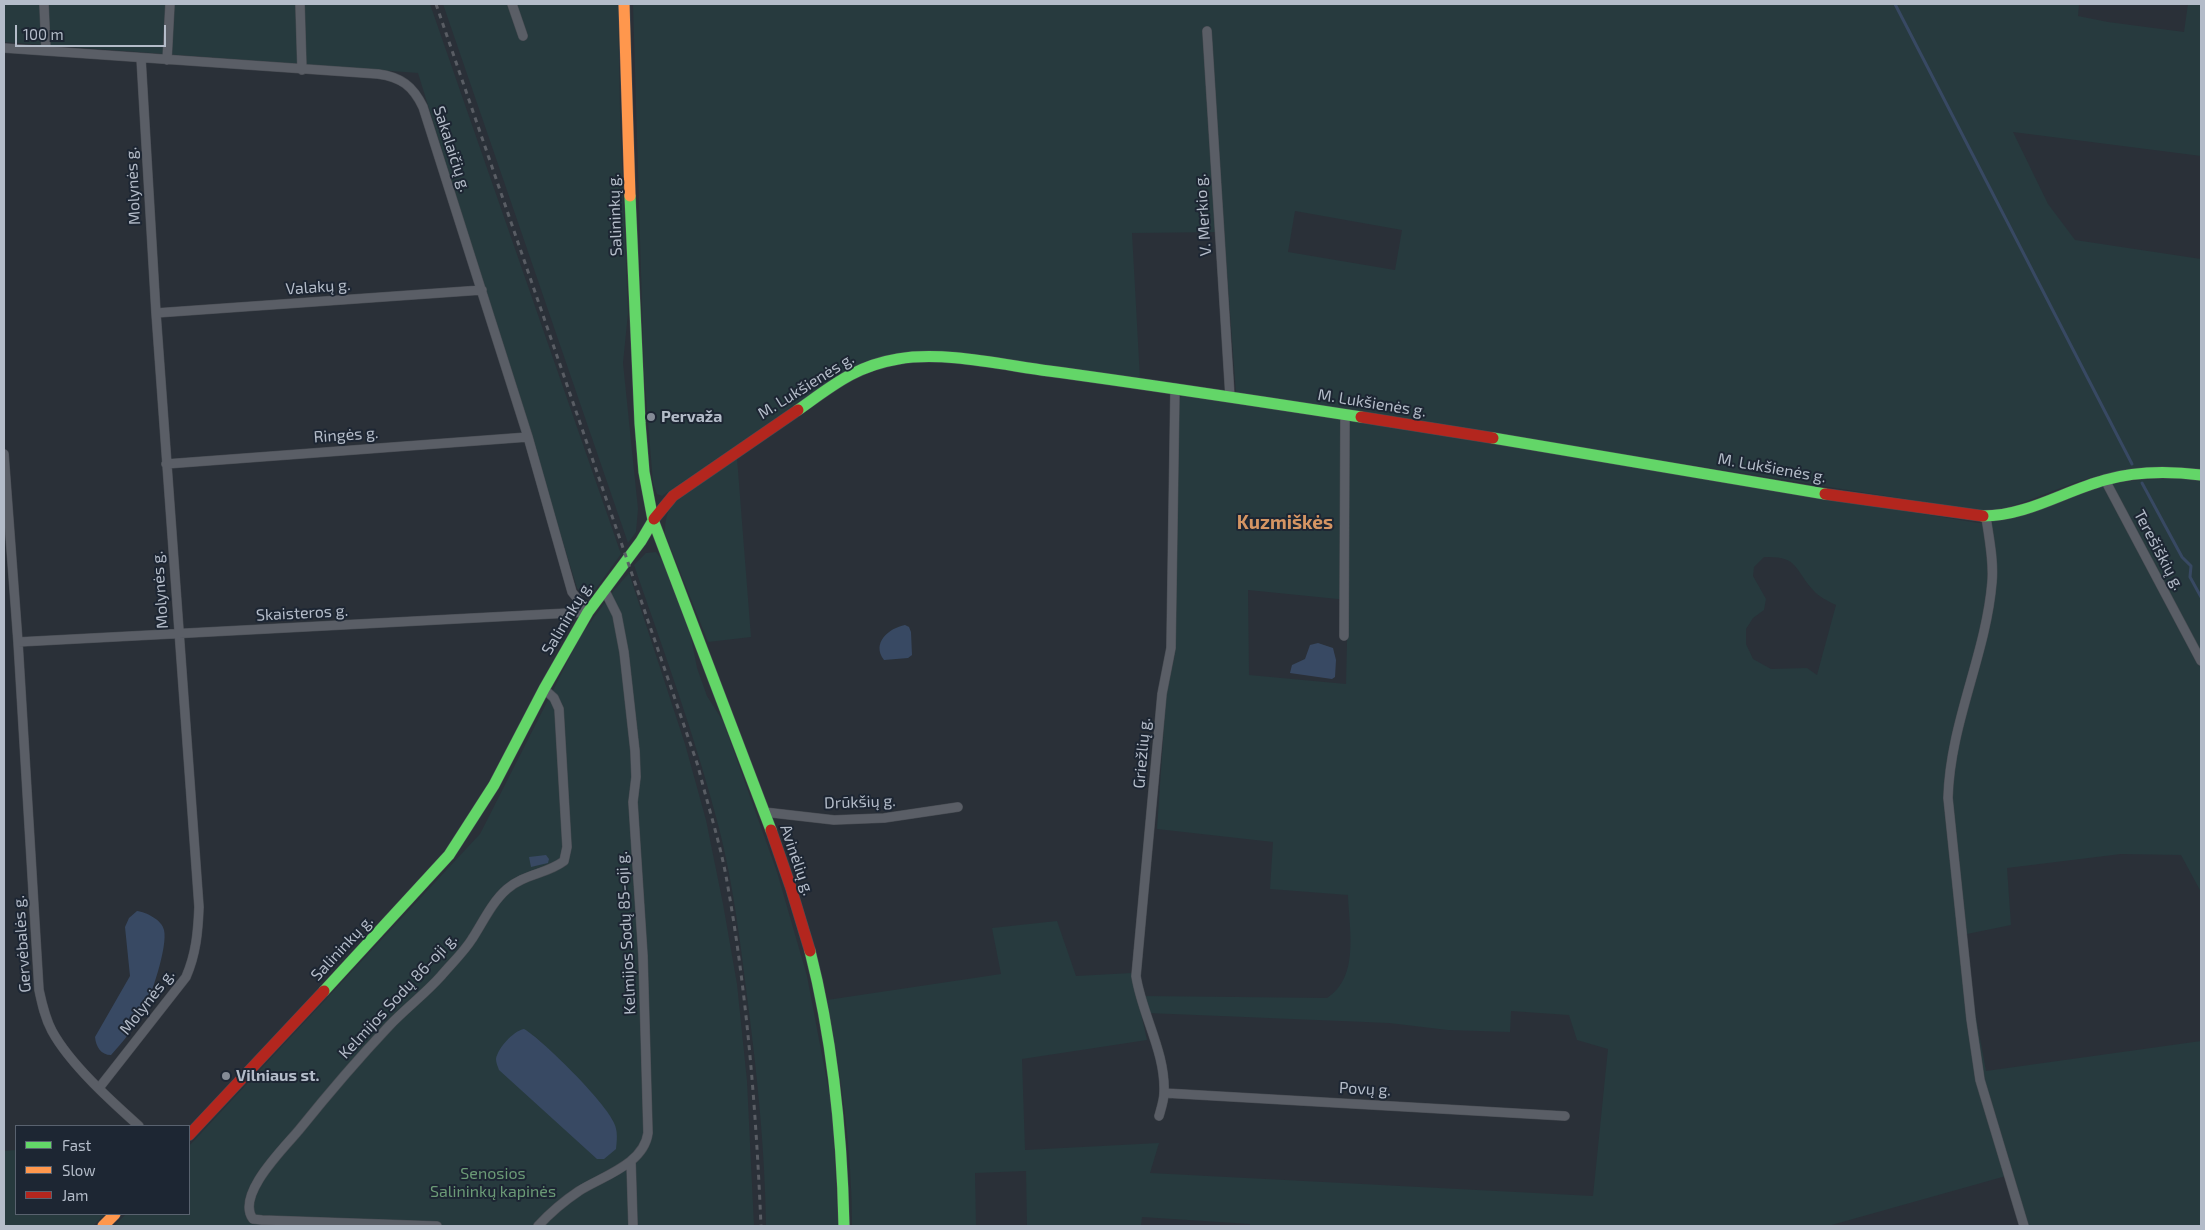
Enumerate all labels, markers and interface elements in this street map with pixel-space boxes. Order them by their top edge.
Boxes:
scale bar [18,15,169,47]
text: 100 m [23,25,64,43]
street label: Sakalaičių g. [429,104,475,194]
street label: Molynės g. [121,146,145,226]
street label: Salininkų g. [604,173,626,257]
street label: V. Merkio g. [1191,173,1215,257]
street label: Valakų g. [285,275,351,299]
street label: M. Lukšienės g. [754,349,858,423]
street label: M. Lukšienės g. [1316,385,1428,421]
place label: Pervaža [661,407,722,427]
marker: Pervaža [645,411,657,423]
street label: Ringės g. [313,423,379,447]
street label: M. Lukšienės g. [1716,449,1828,487]
street label: Terešiškių g. [2130,506,2188,594]
district label: Kuzmiškės [1237,512,1333,534]
street label: Molynės g. [148,550,172,630]
street label: Salininkų g. [538,578,596,658]
street label: Skaisteros g. [255,601,349,625]
street label: Griežlių g. [1129,717,1155,789]
street label: Drūkšių g. [824,791,896,813]
street label: Avinėlių g. [776,822,818,898]
street label: Kelmijos Sodų 85-oji g. [612,851,640,1015]
street label: Gervėbalės g. [9,895,35,993]
street label: Salininkų g. [307,911,377,985]
street label: Kelmijos Sodų 86-oji g. [335,929,461,1063]
street label: Molynės g. [115,965,179,1039]
place label: Vilniaus st. [236,1066,319,1086]
marker: Vilniaus st. [220,1070,232,1082]
street label: Povų g. [1338,1078,1392,1100]
legend [15,1125,190,1215]
text: Fast [62,1136,91,1154]
text: Slow [62,1161,96,1179]
park label: Senosios Salininkų kapinės [430,1164,556,1202]
text: Jam [62,1186,88,1204]

